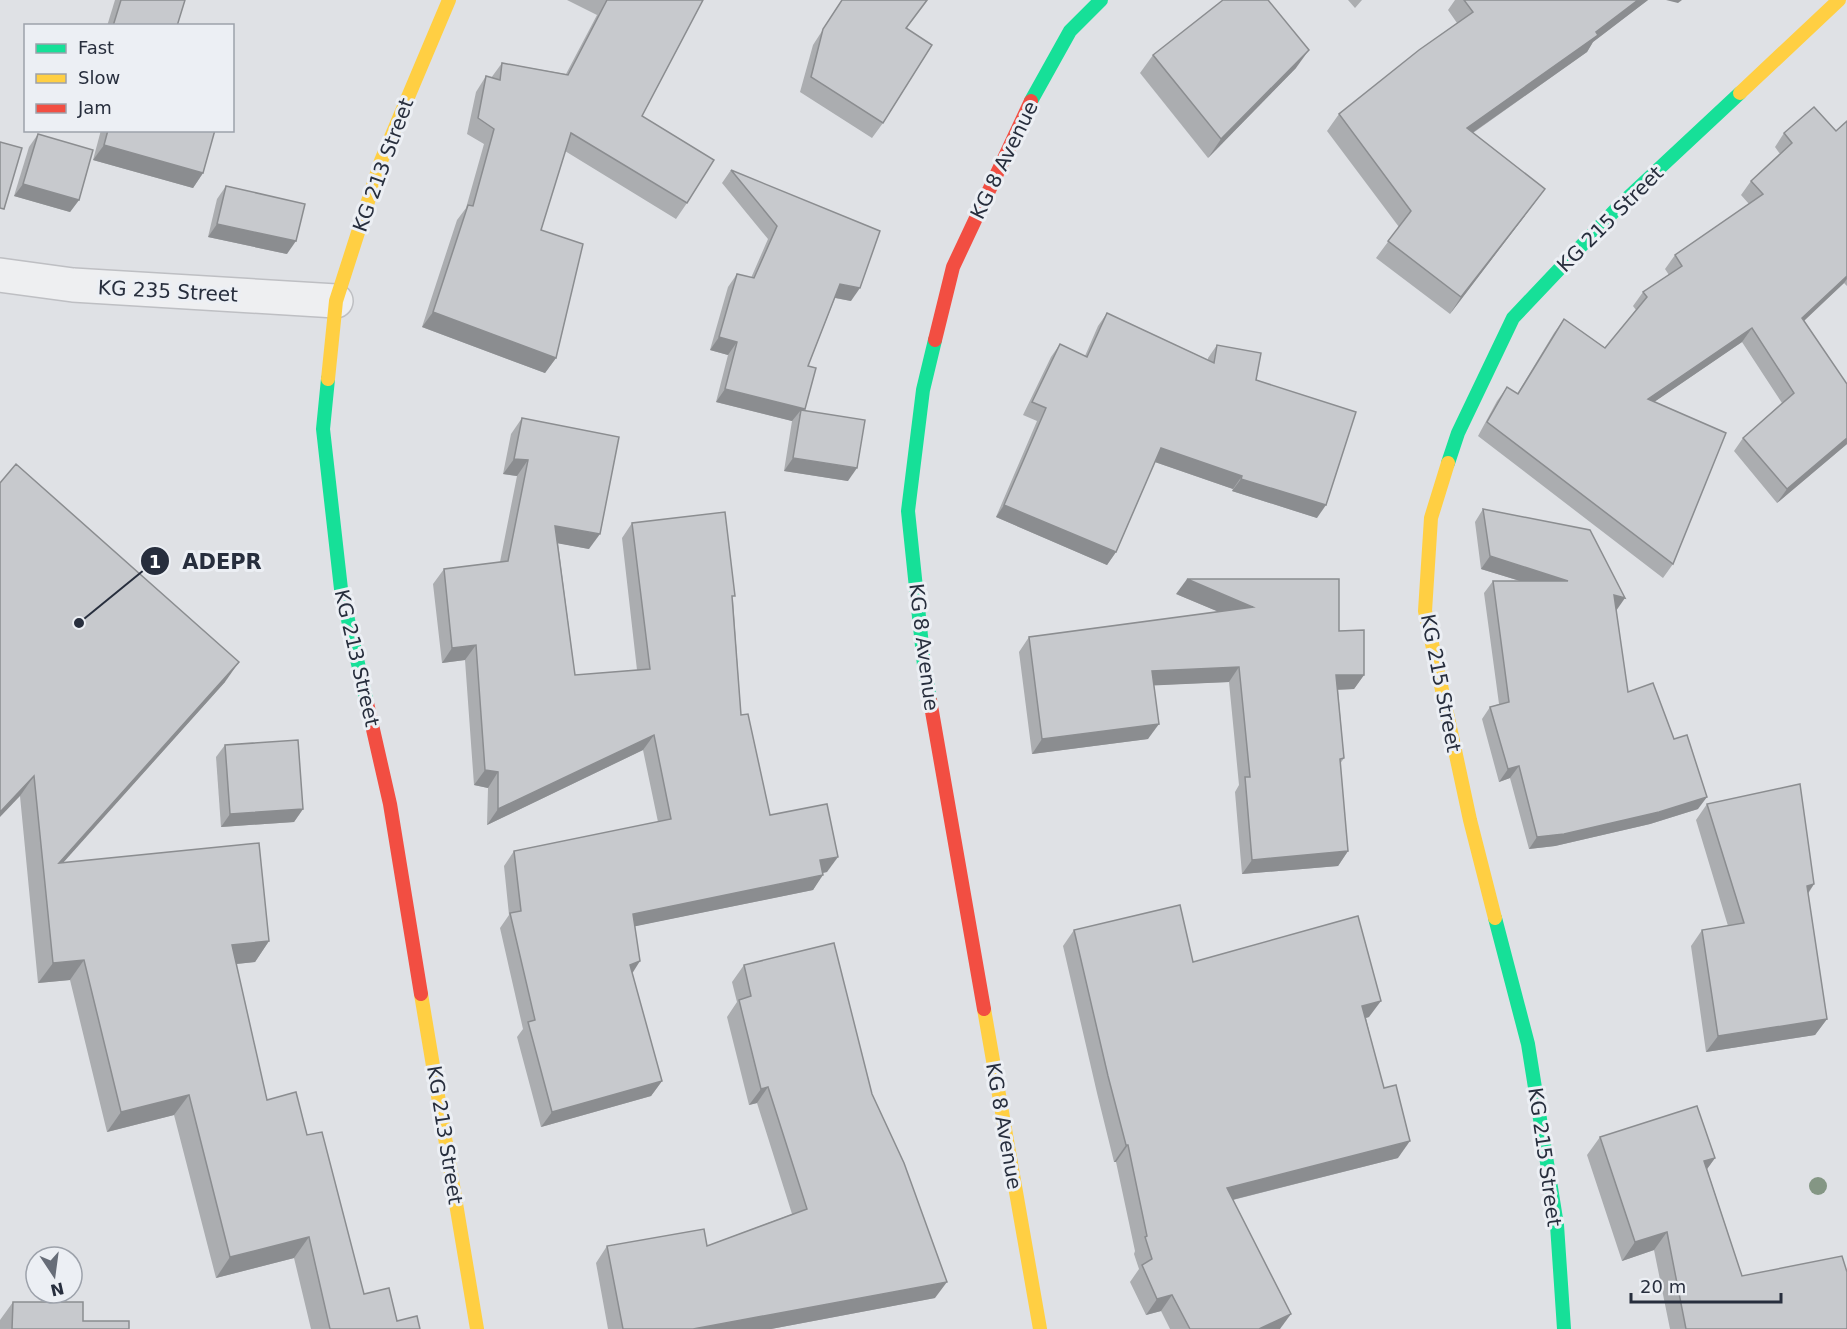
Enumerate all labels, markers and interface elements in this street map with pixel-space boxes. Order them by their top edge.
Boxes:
legend [24,24,234,132]
text: Fast [78,37,114,58]
text: Slow [78,67,120,88]
street label: KG 213 Street [348,95,418,235]
text: Jam [77,97,112,118]
street label: KG 8 Avenue [965,97,1043,223]
street label: KG 215 Street [1552,161,1668,277]
street label: KG 235 Street [97,275,239,307]
callout: ADEPR [140,542,274,581]
text: ADEPR [182,550,262,574]
text: 1 [149,551,161,572]
street label: KG 8 Avenue [904,582,944,712]
street label: KG 213 Street [330,587,385,729]
street label: KG 215 Street [1416,612,1466,754]
street label: KG 8 Avenue [981,1061,1027,1191]
street label: KG 213 Street [422,1064,468,1206]
street label: KG 215 Street [1523,1086,1567,1228]
north arrow [24,1245,84,1305]
scale bar [1631,1266,1781,1304]
text: 20 m [1640,1276,1686,1297]
text: N [49,1278,66,1300]

